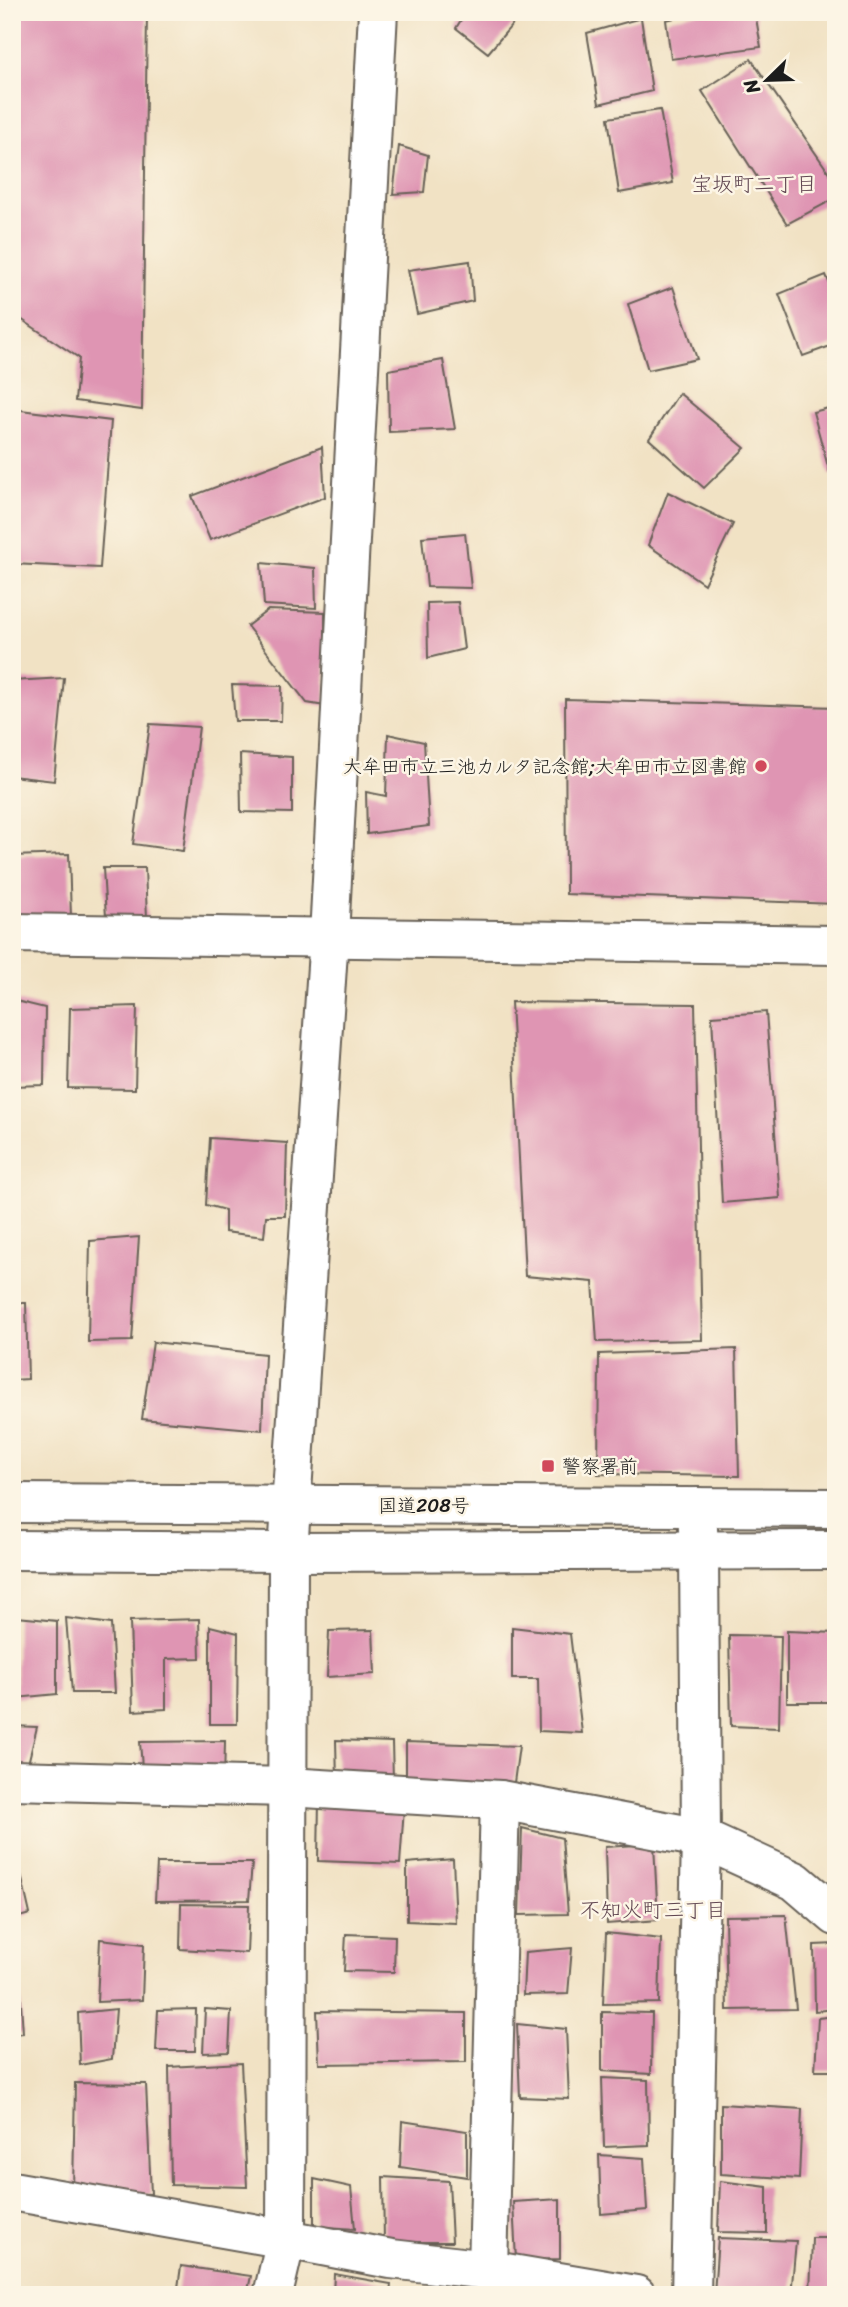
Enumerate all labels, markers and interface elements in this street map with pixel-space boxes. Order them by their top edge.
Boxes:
north arrow [732,46,802,116]
text: N [734,73,770,100]
district label: 宝坂町二丁目 [691,165,817,203]
place label: 大牟田市立三池カルタ記念館;大牟田市立図書館 [343,750,747,783]
marker: 大牟田市立三池カルタ記念館;大牟田市立図書館 [753,758,769,774]
place label: 警察署前 [562,1450,638,1483]
marker: 警察署前 [540,1458,556,1474]
street label: 国道208号 [378,1489,470,1522]
district label: 不知火町三丁目 [580,1891,727,1929]

